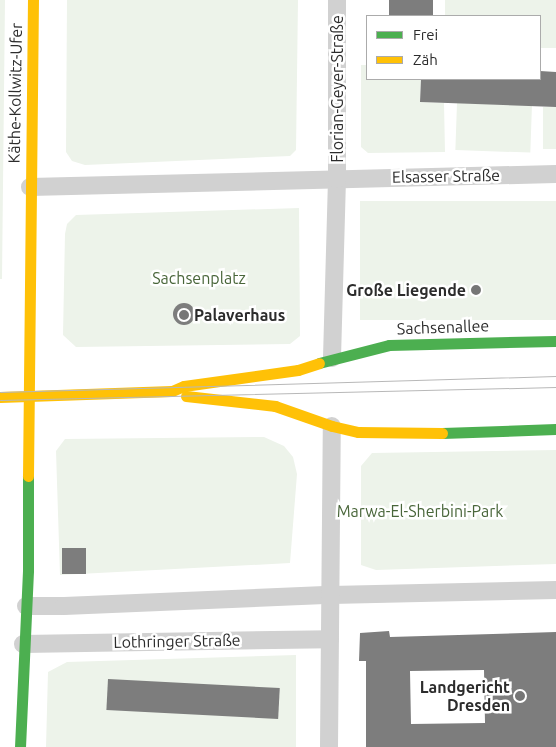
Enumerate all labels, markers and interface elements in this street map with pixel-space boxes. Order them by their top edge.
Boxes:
street label: Florian-Geyer-Straße [327,15,347,163]
legend [366,15,541,80]
street label: Käthe-Kollwitz-Ufer [4,23,26,163]
text: Frei [413,26,438,43]
text: Zäh [413,51,438,68]
street label: Elsasser Straße [392,165,500,187]
park label: Sachsenplatz [152,268,246,288]
place label: Große Liegende [346,280,466,300]
marker: Große Liegende [470,284,482,296]
place label: Palaverhaus [194,305,285,325]
marker: Palaverhaus [178,309,190,321]
street label: Sachsenallee [397,316,489,338]
park label: Marwa-El-Sherbini-Park [337,501,503,521]
street label: Lothringer Straße [113,630,241,652]
place label: Landgericht Dresden [420,677,510,715]
marker: Landgericht Dresden [514,690,526,702]

